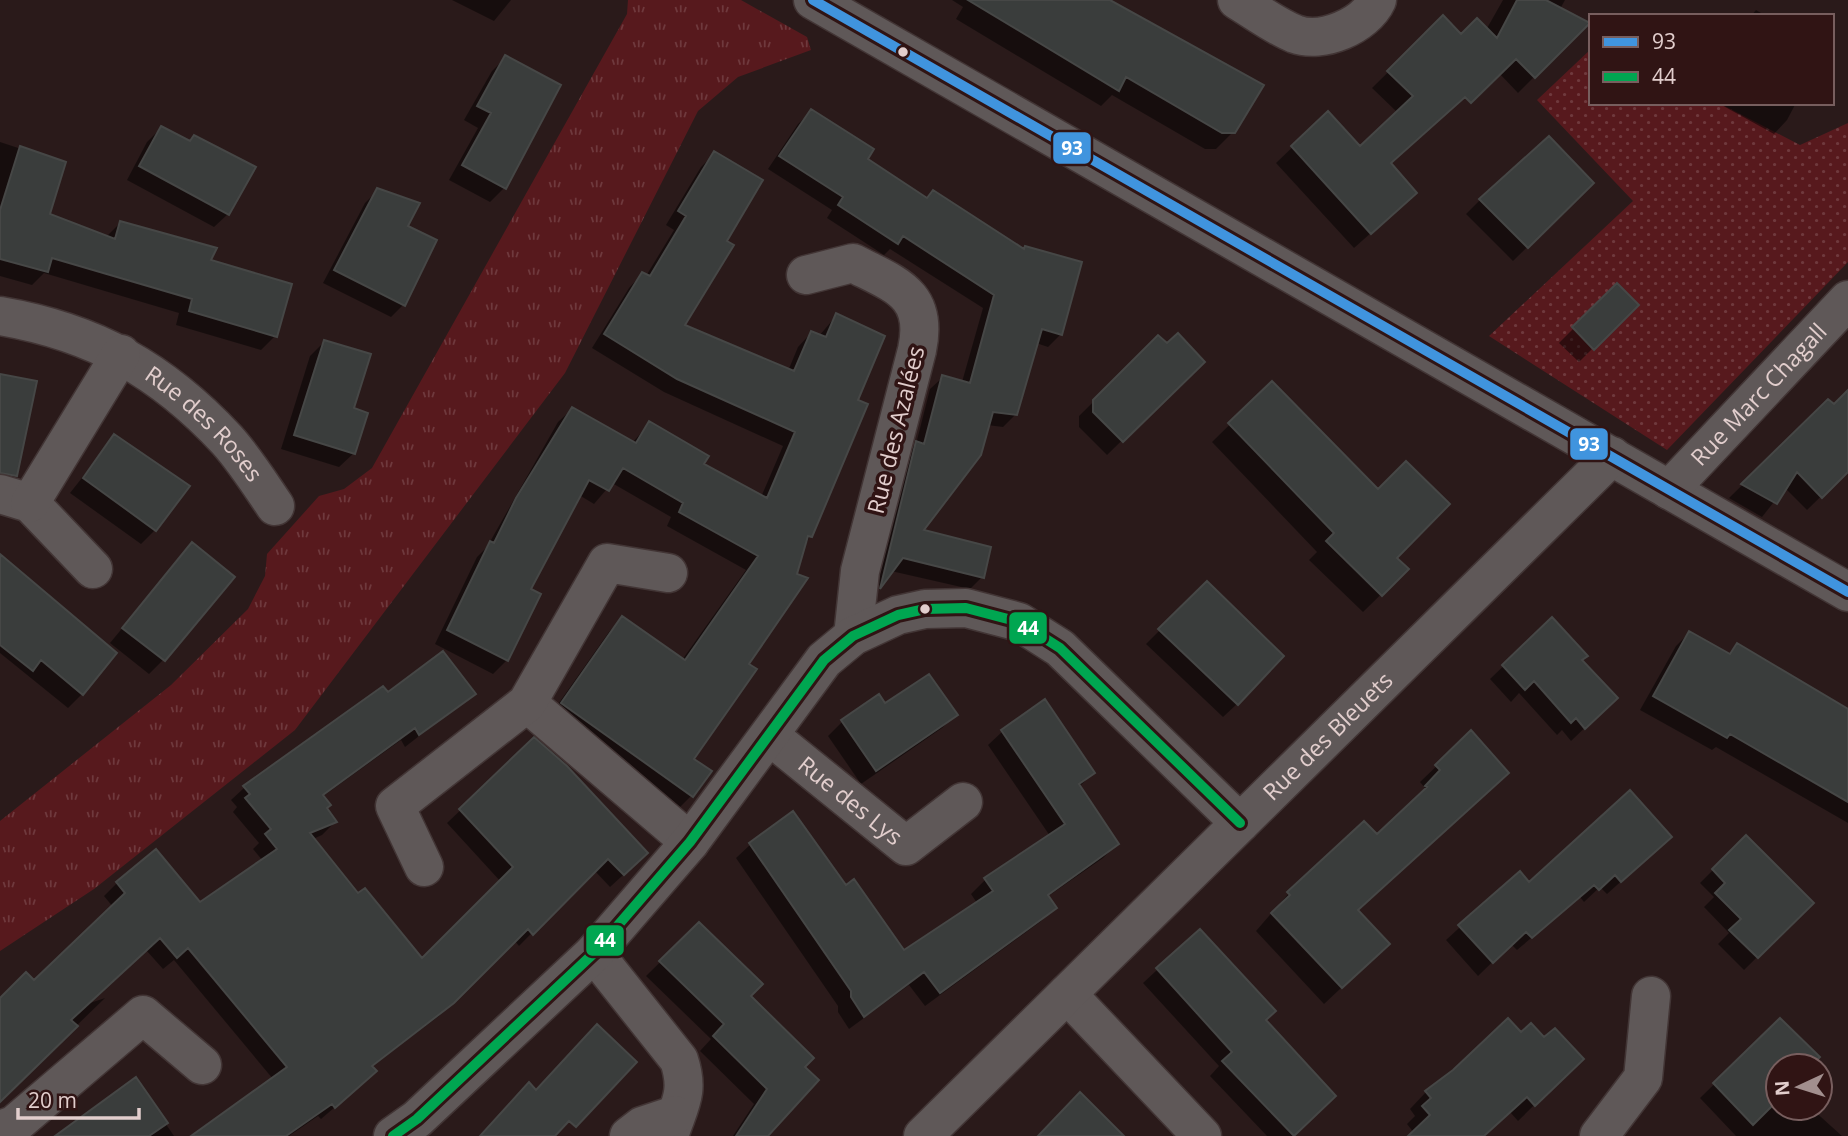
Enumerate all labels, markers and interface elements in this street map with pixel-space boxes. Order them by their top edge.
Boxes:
legend [1589,14,1834,105]
text: 93 [1652,27,1676,55]
unlabelled marker [896,45,910,59]
text: 44 [1652,62,1676,90]
line badge: 93 [1052,131,1092,165]
text: 93 [1061,135,1083,161]
street label: Rue Marc Chagall [1683,316,1833,472]
street label: Rue des Azalées [859,343,931,517]
street label: Rue des Roses [139,358,271,488]
line badge: 93 [1569,427,1609,461]
text: 93 [1578,431,1600,457]
unlabelled marker [918,602,932,616]
line badge: 44 [1008,611,1048,645]
text: 44 [1017,615,1039,641]
street label: Rue des Bleuets [1255,664,1399,807]
street label: Rue des Lys [792,748,910,852]
line badge: 44 [585,924,625,957]
text: 44 [594,927,616,953]
north arrow [1764,1052,1834,1122]
scale bar [18,1076,138,1120]
text: N [1769,1080,1796,1097]
text: 20 m [28,1086,77,1114]

